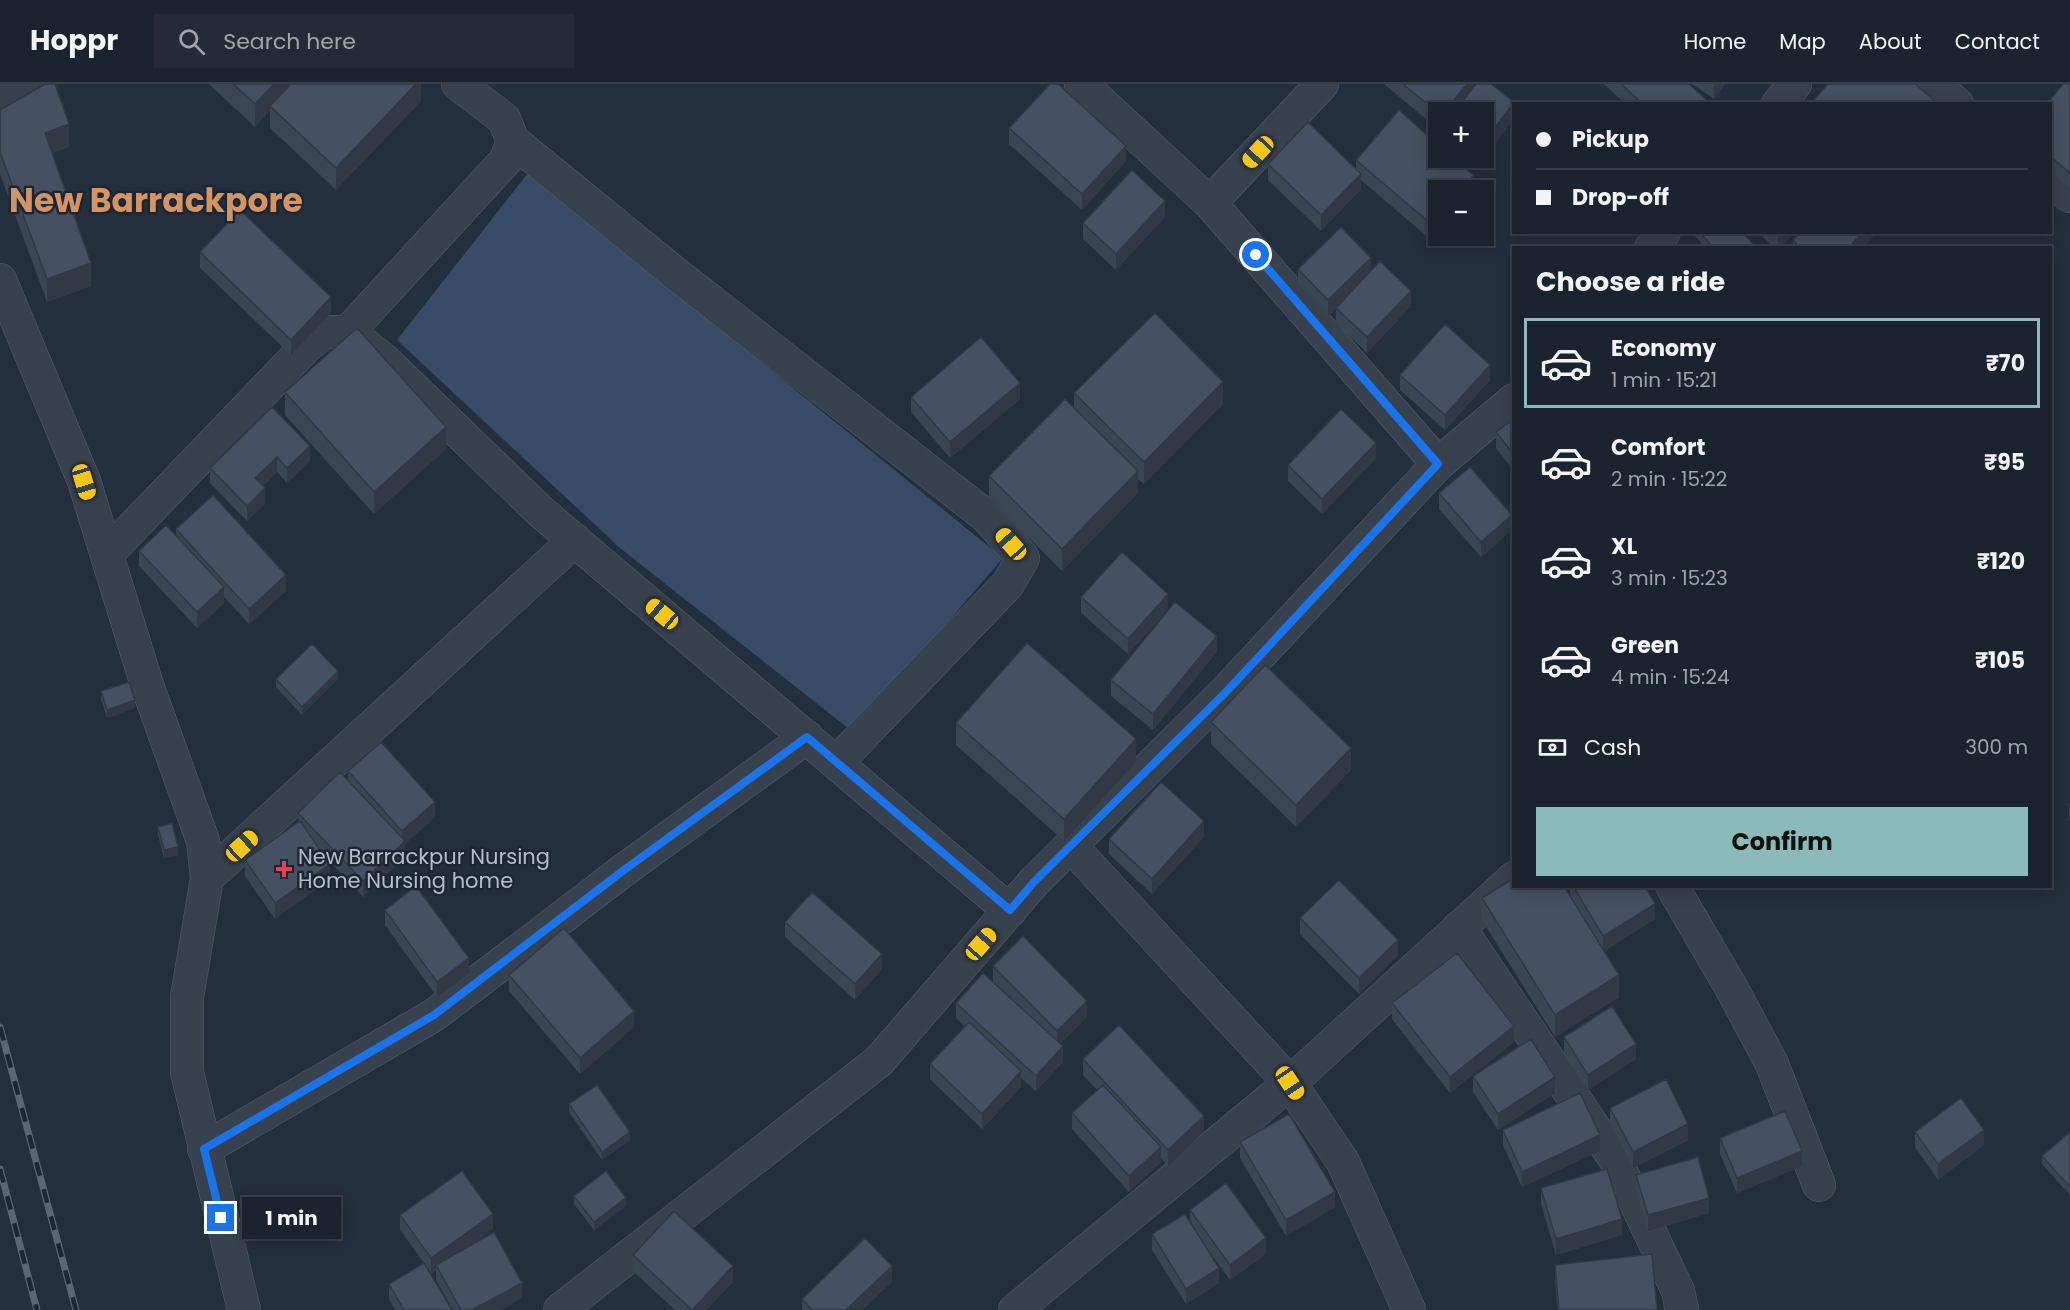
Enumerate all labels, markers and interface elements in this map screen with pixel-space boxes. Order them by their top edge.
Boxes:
search box [154,14,574,68]
text: Hoppr [30,21,118,60]
icon: search [175,25,208,58]
text: Search here [223,26,356,57]
text: Home [1684,27,1746,56]
text: Map [1779,27,1826,56]
text: About [1859,27,1922,56]
text: Contact [1955,27,2040,56]
map controls [1428,102,1494,246]
button: + [1428,102,1494,168]
text: Pickup [1572,124,1649,155]
car [1239,133,1277,171]
district label: New Barrackpore [9,177,303,224]
button: − [1428,180,1494,246]
text: Drop-off [1572,182,1669,213]
route start [1242,241,1269,268]
text: Choose a ride [1536,263,1725,300]
text: Economy [1611,333,1716,364]
icon: car [1539,336,1593,390]
text: ₹70 [1986,348,2025,379]
text: 1 min · 15:21 [1611,366,1717,394]
text: Comfort [1611,432,1705,463]
icon: car [1539,435,1593,489]
text: ₹95 [1984,447,2025,478]
car [70,462,98,502]
text: 2 min · 15:22 [1611,465,1727,493]
car [992,525,1030,563]
text: XL [1611,531,1637,562]
icon: car [1539,534,1593,588]
text: ₹120 [1977,546,2025,577]
text: 3 min · 15:23 [1611,564,1728,592]
car [642,596,682,632]
text: Green [1611,630,1679,661]
icon: car [1539,633,1593,687]
text: ₹105 [1975,645,2025,676]
text: 4 min · 15:24 [1611,663,1729,691]
icon: cash [1536,731,1569,764]
text: Cash [1584,732,1641,763]
text: 300 m [1965,733,2028,761]
button: Confirm [1536,807,2028,876]
car [223,827,261,865]
place label: New Barrackpur Nursing Home Nursing home [298,842,550,895]
marker: New Barrackpur Nursing Home Nursing home [275,860,293,878]
car [962,925,1000,963]
car [1272,1063,1308,1103]
callout: 1 min [242,1197,341,1239]
route end [207,1204,234,1231]
text: 1 min [265,1204,318,1232]

